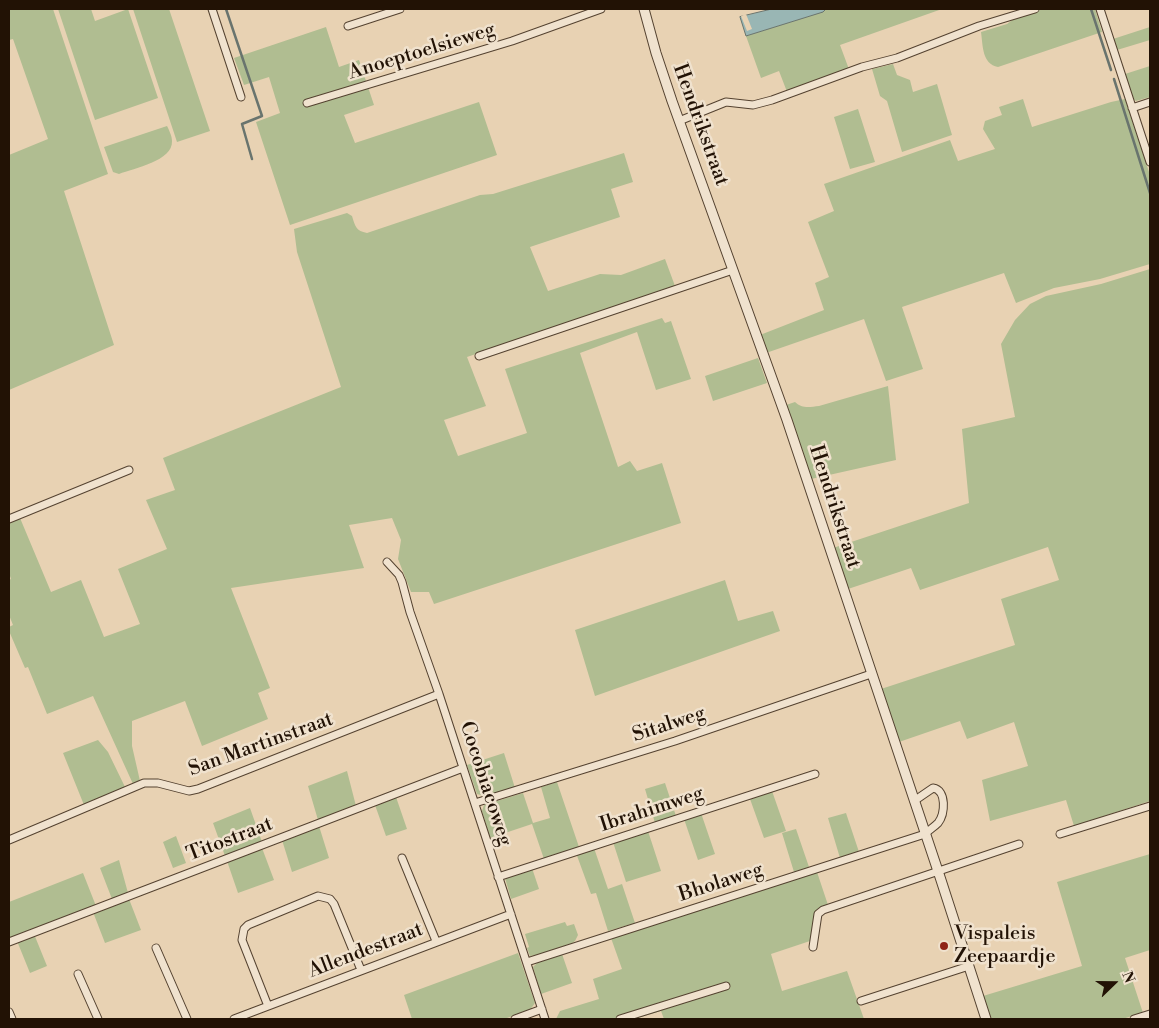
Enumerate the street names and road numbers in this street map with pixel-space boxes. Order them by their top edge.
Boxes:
street label: Anoeptoelsieweg [346,18,498,86]
street label: Hendrikstraat [667,61,733,189]
street label: Hendrikstraat [803,442,865,572]
street label: Sitalweg [629,702,709,748]
street label: San Martinstraat [185,708,337,782]
street label: Cocobiacoweg [454,719,516,849]
street label: Ibrahimweg [597,782,707,838]
street label: Titostraat [184,813,276,867]
street label: Bholaweg [676,858,766,908]
street label: Allendestraat [305,918,427,984]

